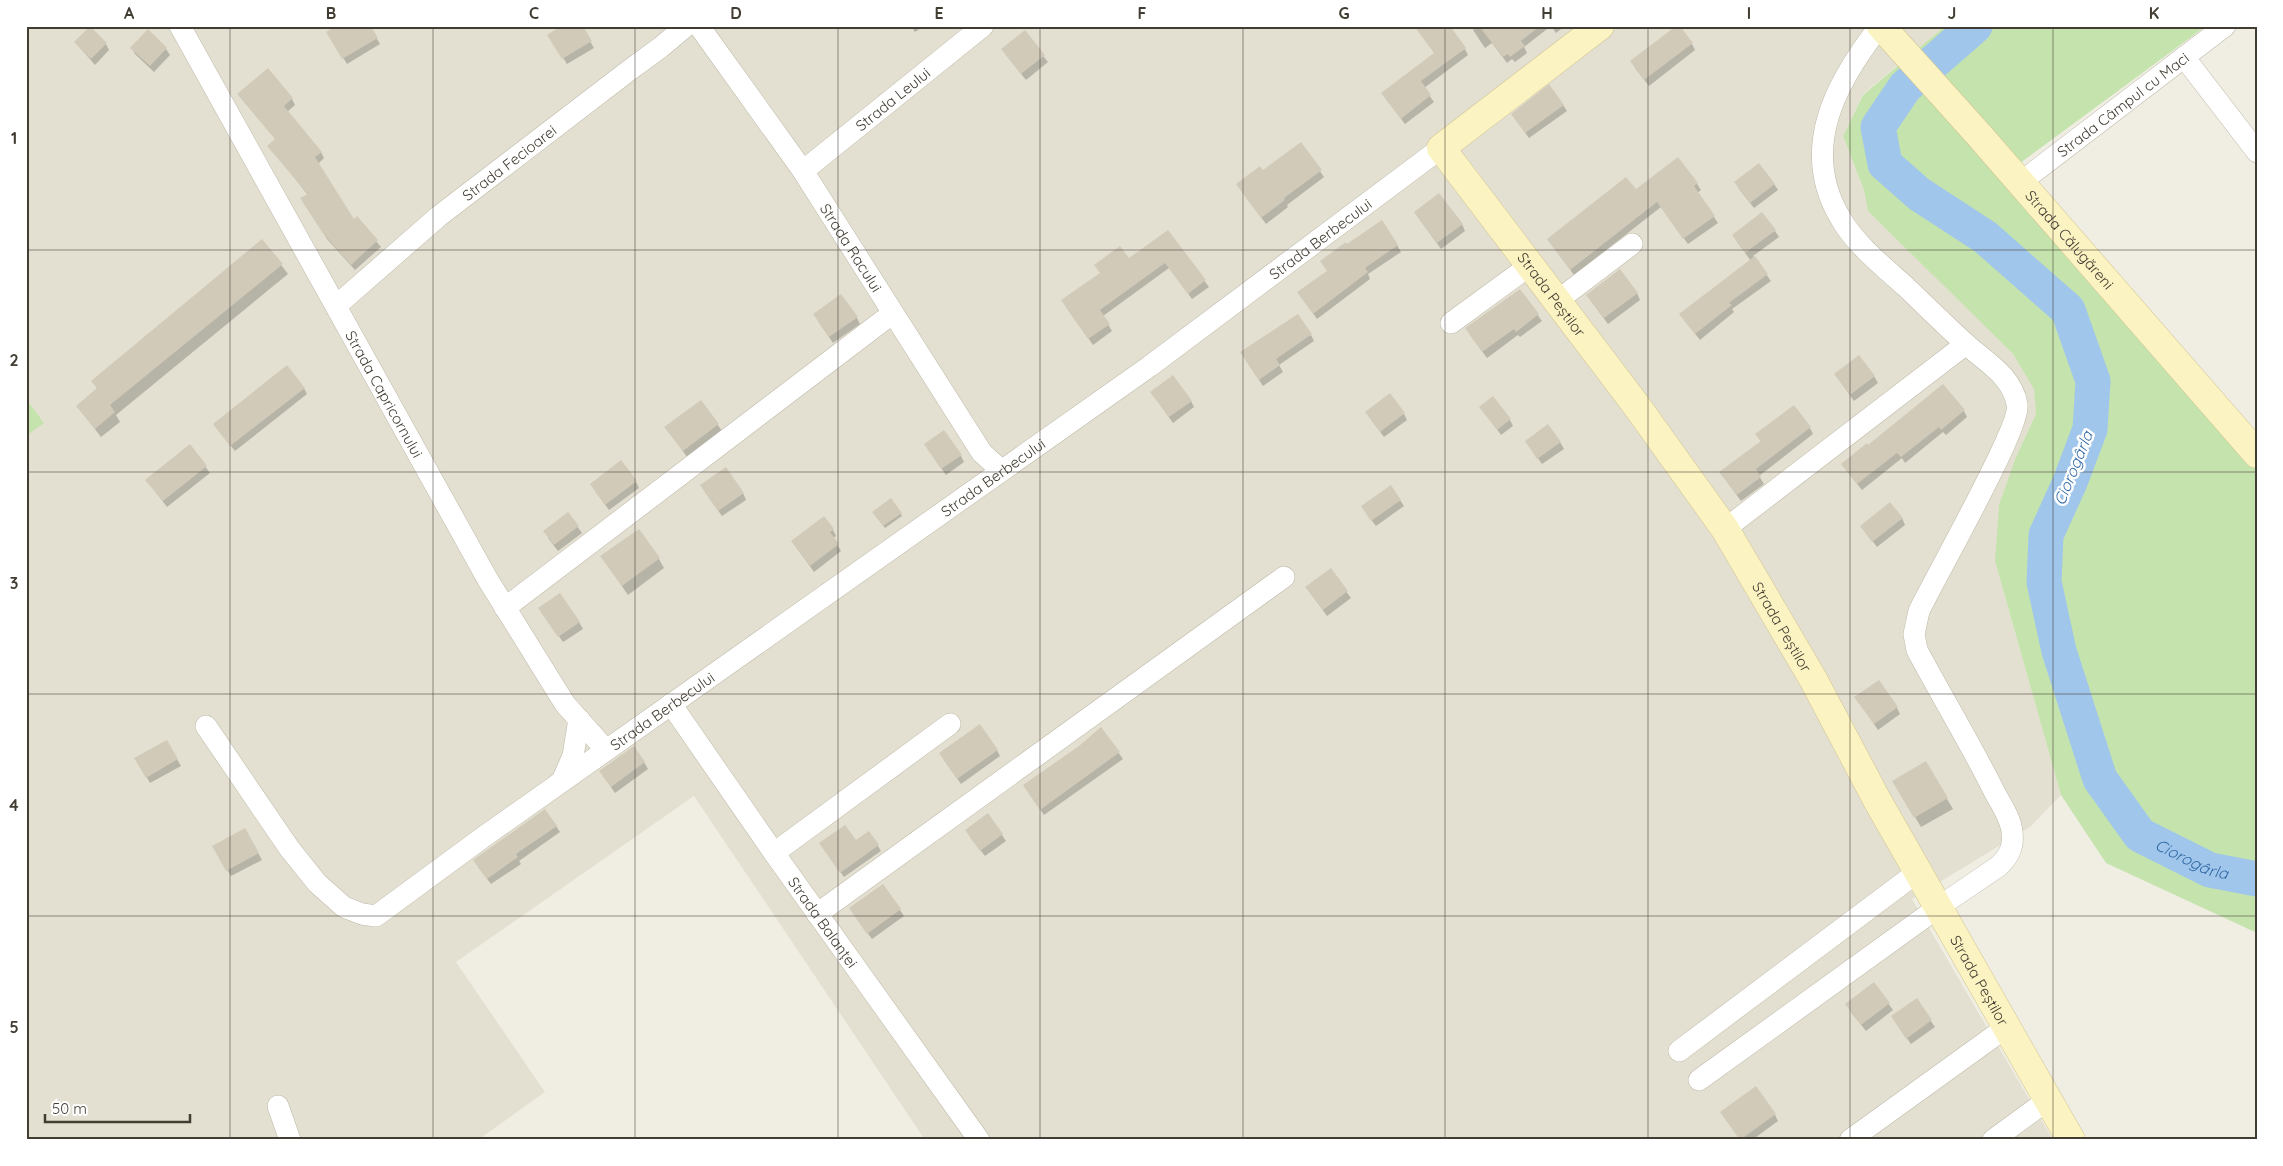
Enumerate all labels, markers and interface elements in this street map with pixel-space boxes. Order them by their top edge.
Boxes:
text: A [124,3,135,23]
text: B [326,3,336,23]
text: C [529,3,539,23]
text: D [730,3,742,23]
text: E [934,3,944,23]
text: F [1138,3,1147,23]
text: G [1338,3,1350,23]
text: H [1541,3,1553,23]
text: I [1747,3,1751,23]
text: J [1948,3,1956,23]
text: K [2149,3,2159,23]
street label: Strada Câmpul cu Maci [2053,48,2192,161]
street label: Strada Leului [851,63,934,135]
street label: Strada Fecioarei [458,120,560,204]
text: 1 [11,128,17,148]
street label: Strada Călugăreni [2022,186,2118,293]
street label: Strada Berbecului [1265,194,1375,283]
street label: Strada Racului [816,200,887,295]
street label: Strada Peștilor [1514,248,1590,341]
street label: Strada Capricornului [342,327,427,461]
text: 2 [9,350,19,370]
water label: Ciorogârla [2049,427,2097,508]
street label: Strada Berbecului [937,434,1049,521]
text: 3 [10,573,18,593]
street label: Strada Peștilor [1749,578,1816,675]
street label: Strada Berbecului [606,667,718,754]
text: 4 [9,795,19,815]
water label: Ciorogârla [2152,834,2231,884]
street label: Strada Balanței [784,873,862,971]
street label: Strada Peștilor [1947,932,2013,1029]
text: 5 [9,1017,19,1037]
scale bar [45,1091,190,1123]
text: 50 m [52,1099,87,1118]

